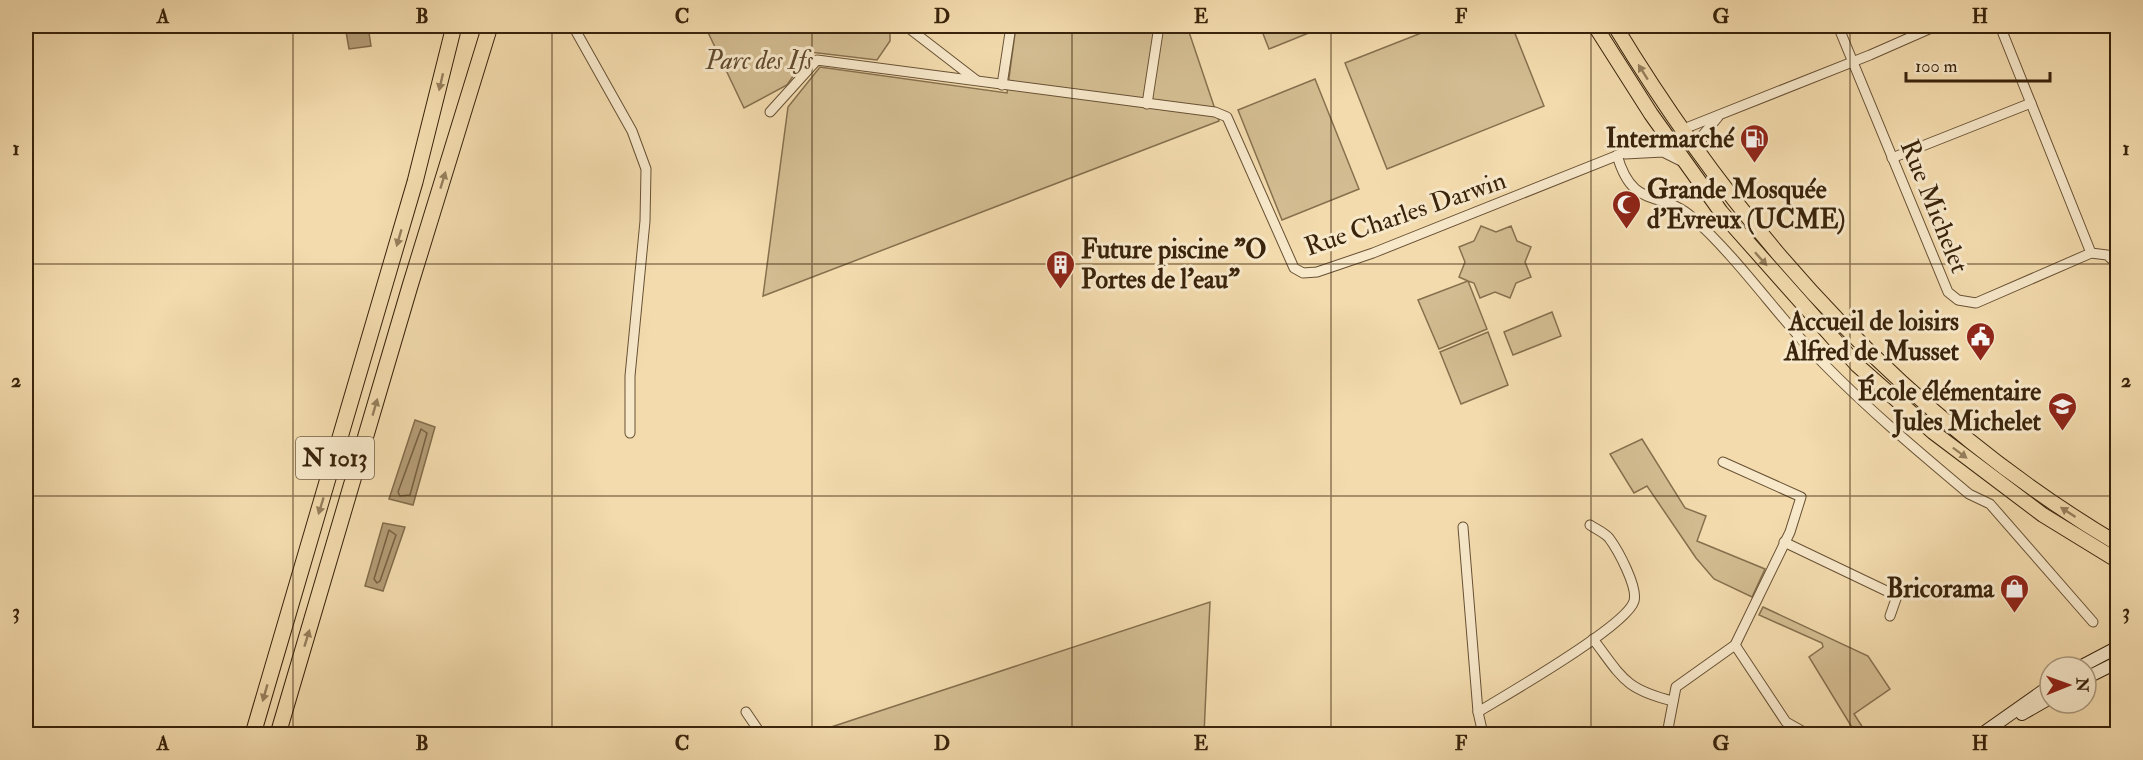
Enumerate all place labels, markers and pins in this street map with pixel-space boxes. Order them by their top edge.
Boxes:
fuel station icon: Intermarché [1739,122,1771,164]
place label: Intermarché [1606,123,1735,155]
place label: Grande Mosquée d'Evreux (UCME) [1647,174,1845,236]
mosque icon: Grande Mosquée d'Evreux (UCME) [1610,188,1642,230]
place label: Future piscine "O Portes de l'eau" [1081,234,1267,296]
building icon: Future piscine "O Portes de l'eau" [1044,248,1076,290]
place label: Accueil de loisirs Alfred de Musset [1783,306,1960,368]
public building icon: Accueil de loisirs Alfred de Musset [1964,320,1996,362]
place label: École élémentaire Jules Michelet [1858,373,2042,438]
school or university icon: École élémentaire Jules Michelet [2046,390,2078,432]
shop icon: Bricorama [1999,572,2031,614]
place label: Bricorama [1886,573,1995,605]

